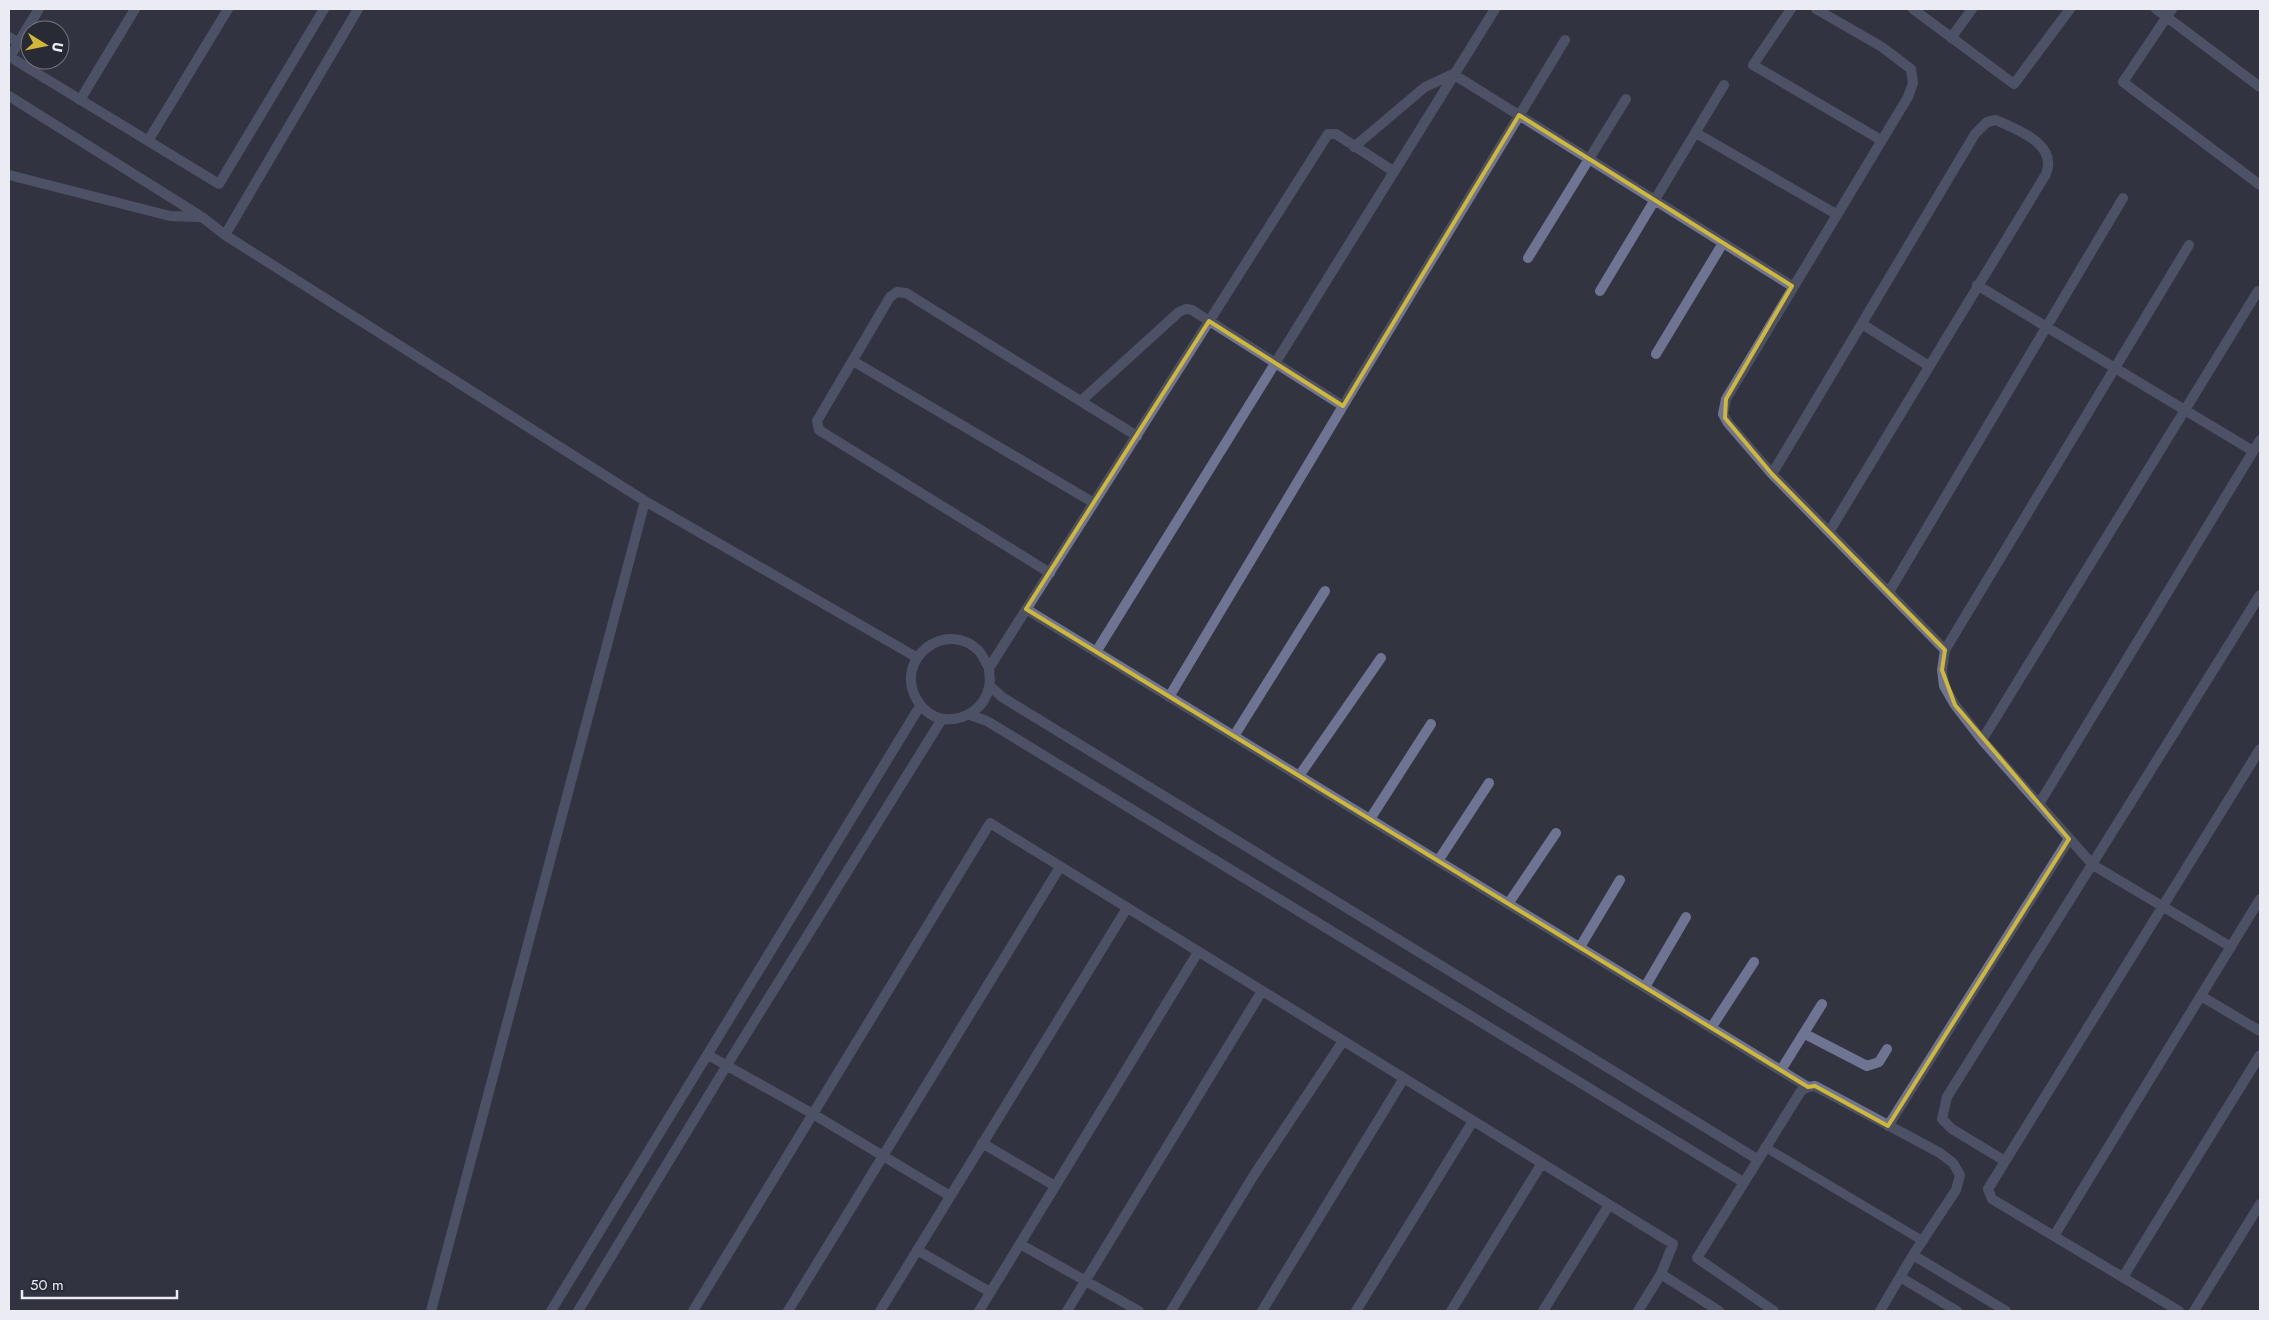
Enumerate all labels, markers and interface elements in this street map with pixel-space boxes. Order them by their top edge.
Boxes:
north arrow [20,20,70,70]
text: U [47,41,69,54]
scale bar [22,1268,178,1300]
text: 50 m [30,1274,64,1296]

